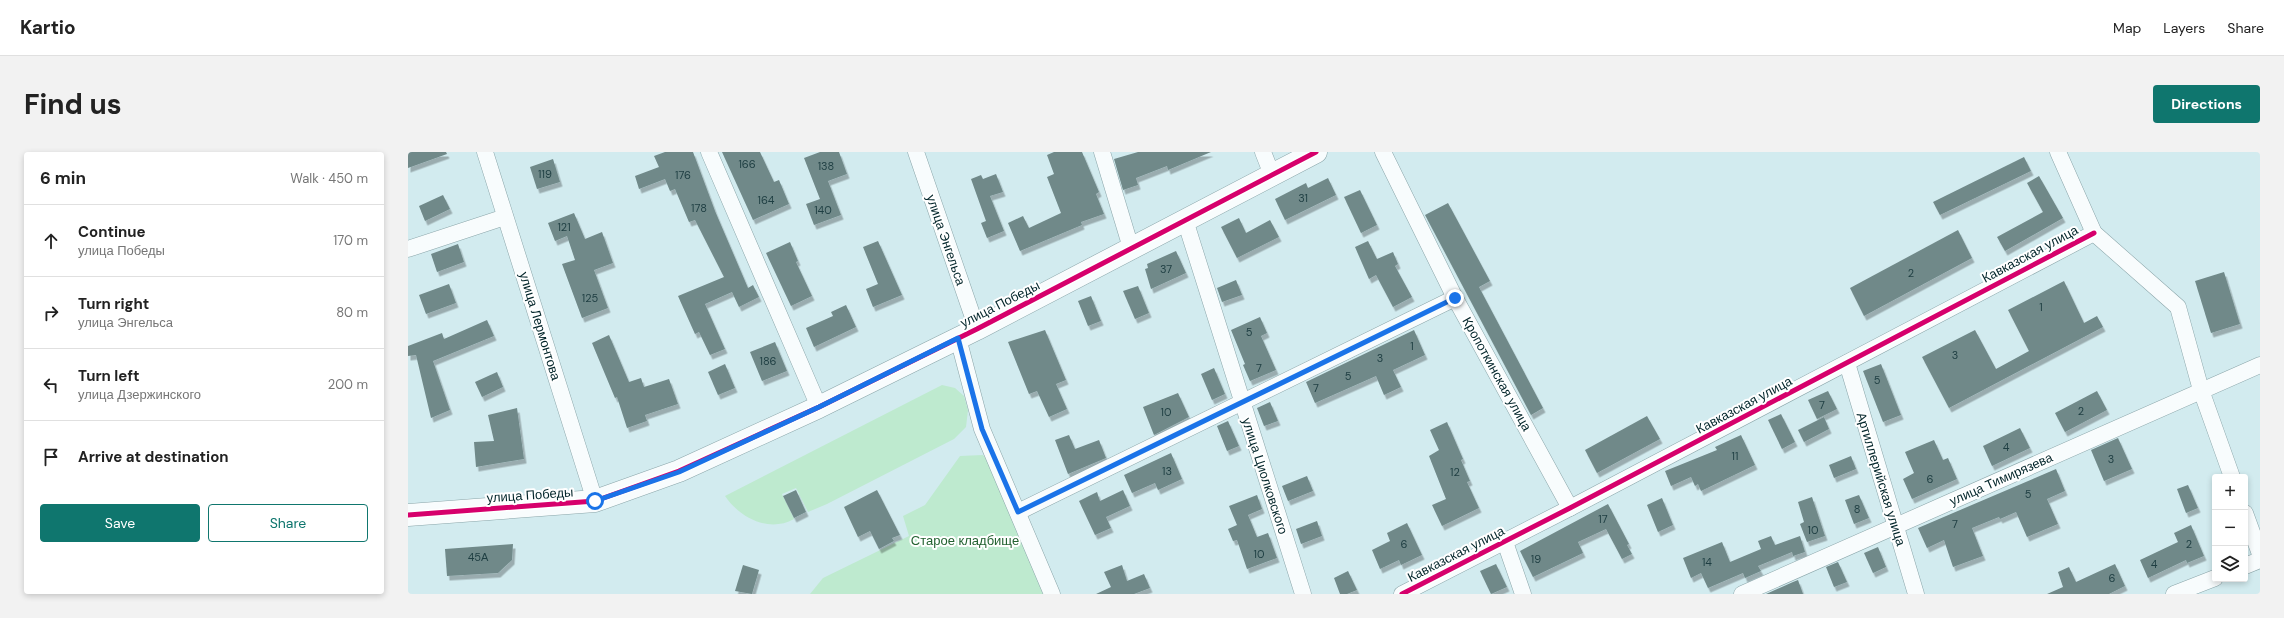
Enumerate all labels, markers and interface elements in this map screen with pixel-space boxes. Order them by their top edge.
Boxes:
text: Kartio [20,15,76,40]
text: Map [2113,19,2141,37]
text: Layers [2163,19,2205,37]
text: Share [2227,19,2264,37]
button: Directions [2153,85,2260,123]
text: Find us [24,86,122,123]
house number: 166 [738,157,756,171]
house number: 138 [818,159,834,173]
text: 6 min [40,167,86,189]
house number: 119 [538,167,552,181]
house number: 176 [675,168,691,182]
text: Walk · 450 m [290,170,368,187]
house number: 31 [1298,191,1308,205]
street label: улица Энгельса [922,192,970,288]
house number: 164 [757,193,775,207]
house number: 178 [691,201,707,215]
house number: 140 [814,203,832,217]
house number: 121 [557,220,571,234]
street label: Кавказская улица [1979,221,2082,287]
text: Continue [78,222,146,242]
icon: ahead [40,230,62,252]
text: 170 m [333,232,368,249]
text: улица Победы [78,242,165,259]
house number: 37 [1160,262,1172,276]
house number: 2 [1908,266,1914,280]
street label: улица Лермонтова [515,270,565,383]
street label: улица Победы [957,277,1043,331]
route end [1446,289,1464,307]
house number: 125 [582,291,599,305]
text: Turn right [78,294,149,314]
house number: 1 [2039,300,2043,314]
icon: right [40,302,62,324]
text: 80 m [336,304,368,321]
text: улица Энгельса [78,314,173,331]
street label: Кропоткинская улица [1459,314,1536,435]
house number: 5 [1246,325,1253,339]
house number: 1 [1410,339,1414,353]
house number: 3 [1952,348,1958,362]
house number: 3 [1377,351,1383,365]
house number: 186 [759,354,777,368]
house number: 7 [1256,361,1262,375]
text: Turn left [78,366,139,386]
house number: 5 [1345,369,1352,383]
street label: Кавказская улица [1693,372,1796,438]
house number: 5 [1874,373,1881,387]
icon: left [40,374,62,396]
text: 200 m [328,376,368,393]
house number: 7 [1313,381,1319,395]
text: улица Дзержинского [78,386,201,403]
house number: 7 [1819,398,1825,412]
house number: 2 [2078,404,2084,418]
house number: 10 [1161,405,1171,419]
street label: Артиллерийская улица [1853,410,1910,549]
street label: улица Циолковского [1238,416,1292,536]
house number: 4 [2003,440,2010,454]
icon: arrive [40,446,62,468]
text: Arrive at destination [78,447,229,467]
street label: улица Тимирязева [1947,448,2056,509]
house number: 11 [1732,449,1738,463]
house number: 3 [2108,452,2114,466]
house number: 13 [1162,464,1172,478]
house number: 12 [1450,465,1460,479]
house number: 6 [1927,472,1934,486]
map controls [2212,474,2248,582]
button: + [2212,474,2248,510]
street label: улица Победы [486,483,574,507]
house number: 5 [2025,487,2032,501]
route start [586,492,604,510]
house number: 8 [1854,502,1860,516]
button: Save [40,504,200,542]
button: Share [208,504,368,542]
button: − [2212,510,2248,546]
house number: 17 [1598,512,1608,526]
house number: 7 [1952,517,1958,531]
street label: Кавказская улица [1405,522,1508,586]
house number: 10 [1808,523,1818,537]
park label: Старое кладбище [911,532,1019,549]
house number: 6 [1401,537,1408,551]
house number: 2 [2186,537,2192,551]
button: layers [2212,546,2248,582]
house number: 10 [1254,547,1264,561]
house number: 45А [468,550,489,564]
house number: 19 [1531,552,1541,566]
house number: 14 [1702,555,1712,569]
house number: 4 [2151,557,2158,571]
house number: 6 [2109,571,2116,585]

